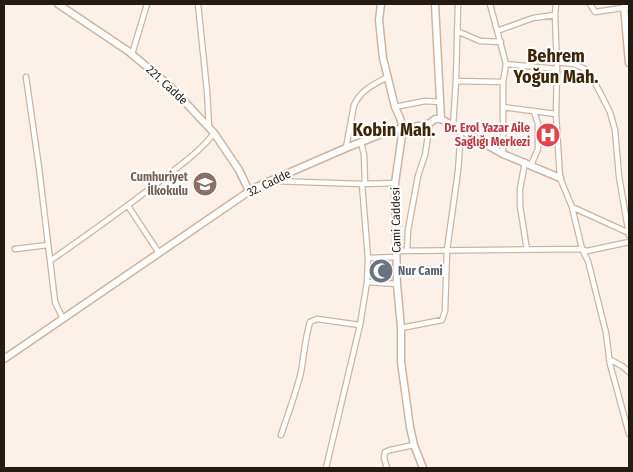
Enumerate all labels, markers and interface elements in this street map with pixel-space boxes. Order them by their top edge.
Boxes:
district label: Behrem Yoğun Mah. [513,45,598,88]
street label: 221. Cadde [144,62,190,108]
district label: Kobin Mah. [353,119,435,141]
place label: Dr. Erol Yazar Aile Sağlığı Merkezi [444,121,530,149]
hospital icon: Dr. Erol Yazar Aile Sağlığı Merkezi [535,122,561,148]
street label: 32. Cadde [245,166,293,200]
place label: Cumhuriyet İlkokulu [131,170,189,198]
school or university icon: Cumhuriyet İlkokulu [192,171,218,197]
street label: Cami Caddesi [388,187,404,253]
mosque icon: Nur Cami [368,258,394,284]
place label: Nur Cami [398,264,443,278]

